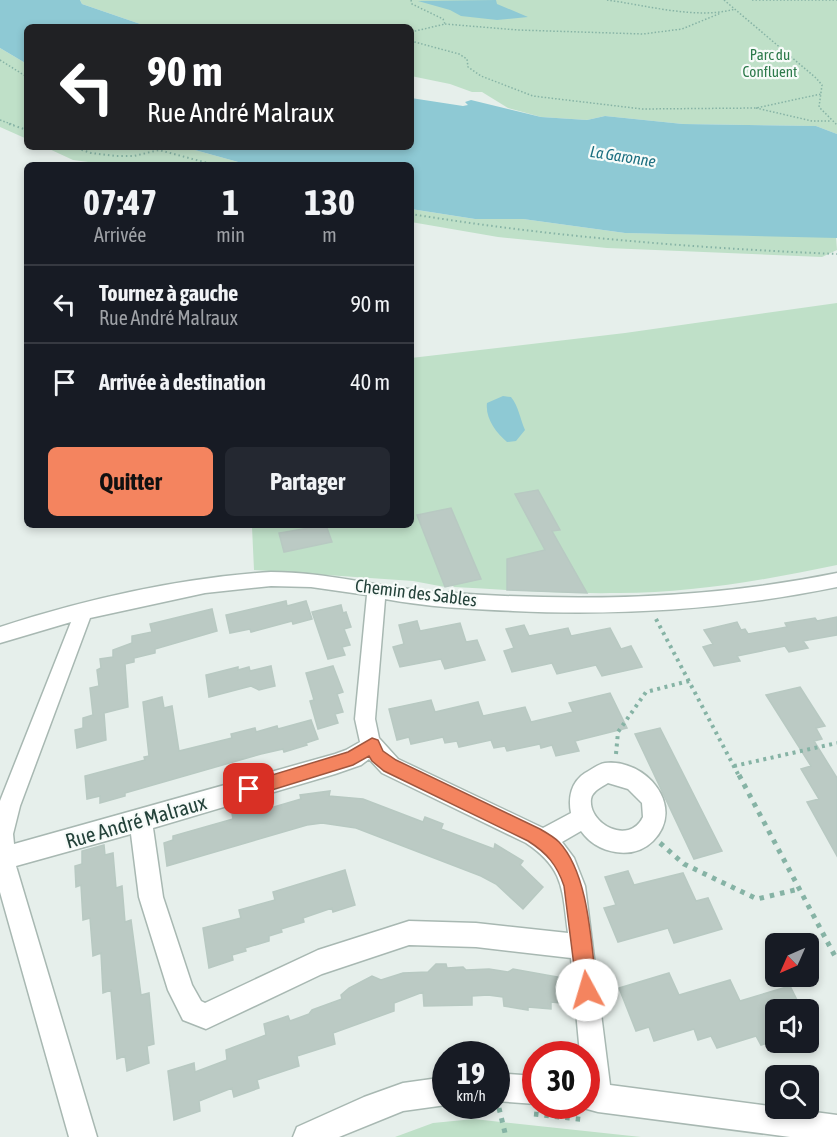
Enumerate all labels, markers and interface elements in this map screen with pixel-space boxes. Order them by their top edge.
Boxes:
park label: Parc du Confluent [743,46,797,80]
text: 90 m [147,47,222,95]
icon: left [48,48,126,126]
text: Rue André Malraux [147,97,334,128]
water label: La Garonne [589,142,657,170]
text: 07:47 [83,181,157,223]
text: 1 [222,181,239,223]
text: 130 [304,181,355,223]
text: Arrivée [94,223,146,246]
text: min [216,223,245,246]
text: m [322,223,337,246]
text: Tournez à gauche [99,280,238,306]
icon: left [48,288,81,321]
text: 90 m [350,291,390,317]
text: Rue André Malraux [99,306,238,329]
icon: arrive [48,366,81,399]
text: Arrivée à destination [99,369,266,395]
text: 40 m [350,369,390,395]
button: Quitter [48,447,213,516]
button: Partager [225,447,390,516]
street label: Chemin des Sables [354,575,478,610]
pin [223,763,274,814]
icon: arrive [232,772,265,805]
street label: Rue André Malraux [62,789,210,853]
north arrow [765,933,819,987]
map controls [765,933,819,1119]
position arrow [555,958,619,1022]
button: sound [765,999,819,1053]
speed limit sign: 30 [522,1041,600,1119]
text: 19 [457,1056,485,1090]
button: search [765,1065,819,1119]
text: km/h [456,1087,486,1104]

